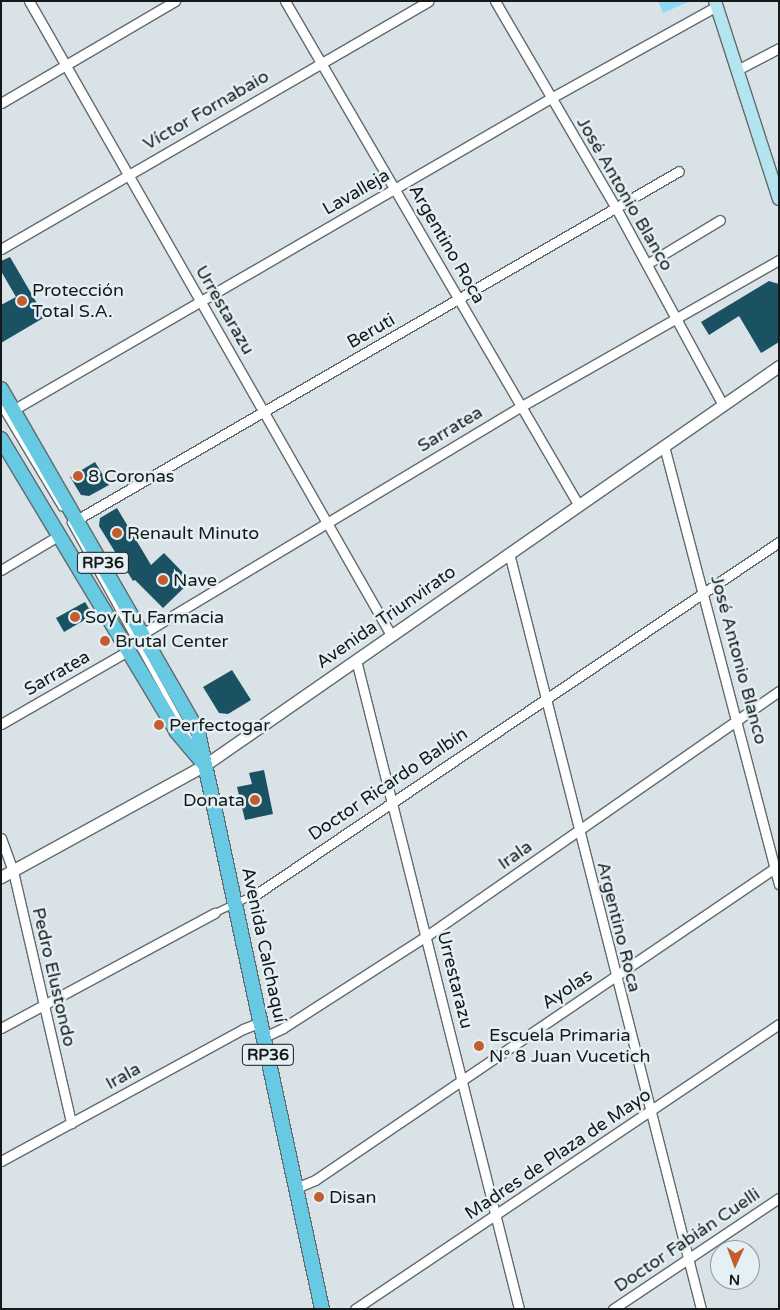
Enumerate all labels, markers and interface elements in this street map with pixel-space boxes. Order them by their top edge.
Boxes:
street label: Víctor Fornabaio [139,65,273,155]
street label: José Antonio Blanco [572,113,678,275]
street label: Lavalleja [319,164,393,220]
street label: Argentino Roca [404,181,490,307]
street label: Urrestarazu [191,262,259,358]
place label: Protección Total S.A. [32,280,124,322]
marker: Protección Total S.A. [16,295,28,307]
street label: Beruti [343,309,399,353]
street label: Sarratea [414,401,486,457]
place label: 8 Coronas [88,465,174,487]
marker: 8 Coronas [72,470,84,482]
place label: Renault Minuto [127,522,259,544]
marker: Renault Minuto [111,527,123,539]
road number: RP36 [77,550,129,576]
street label: Avenida Triunvirato [312,561,460,673]
place label: Nave [173,569,217,591]
street label: José Antonio Blanco [706,573,772,747]
marker: Nave [157,574,169,586]
place label: Soy Tu Farmacia [85,606,224,628]
marker: Soy Tu Farmacia [69,611,81,623]
place label: Brutal Center [115,630,228,652]
marker: Brutal Center [99,635,111,647]
street label: Sarratea [20,646,94,700]
place label: Perfectogar [169,714,270,736]
marker: Perfectogar [153,719,165,731]
street label: Doctor Ricardo Balbín [304,723,472,845]
place label: Donata [183,789,245,811]
marker: Donata [249,794,261,806]
street label: Irala [494,836,536,874]
street label: Argentino Roca [592,860,646,994]
street label: Avenida Calchaquí [237,865,291,1025]
street label: Pedro Elustondo [27,905,81,1049]
street label: Urrestarazu [432,929,478,1031]
street label: Ayolas [538,964,596,1014]
place label: Escuela Primaria N° 8 Juan Vucetich [489,1025,650,1068]
marker: Escuela Primaria N° 8 Juan Vucetich [473,1040,485,1052]
road number: RP36 [242,1042,294,1068]
street label: Irala [102,1058,144,1094]
street label: Madres de Plaza de Mayo [461,1084,655,1224]
street label: Doctor Fabián Cuelli [610,1183,764,1297]
place label: Disan [329,1186,377,1208]
marker: Disan [313,1191,325,1203]
north arrow [710,1240,760,1290]
text: N [729,1271,740,1288]

